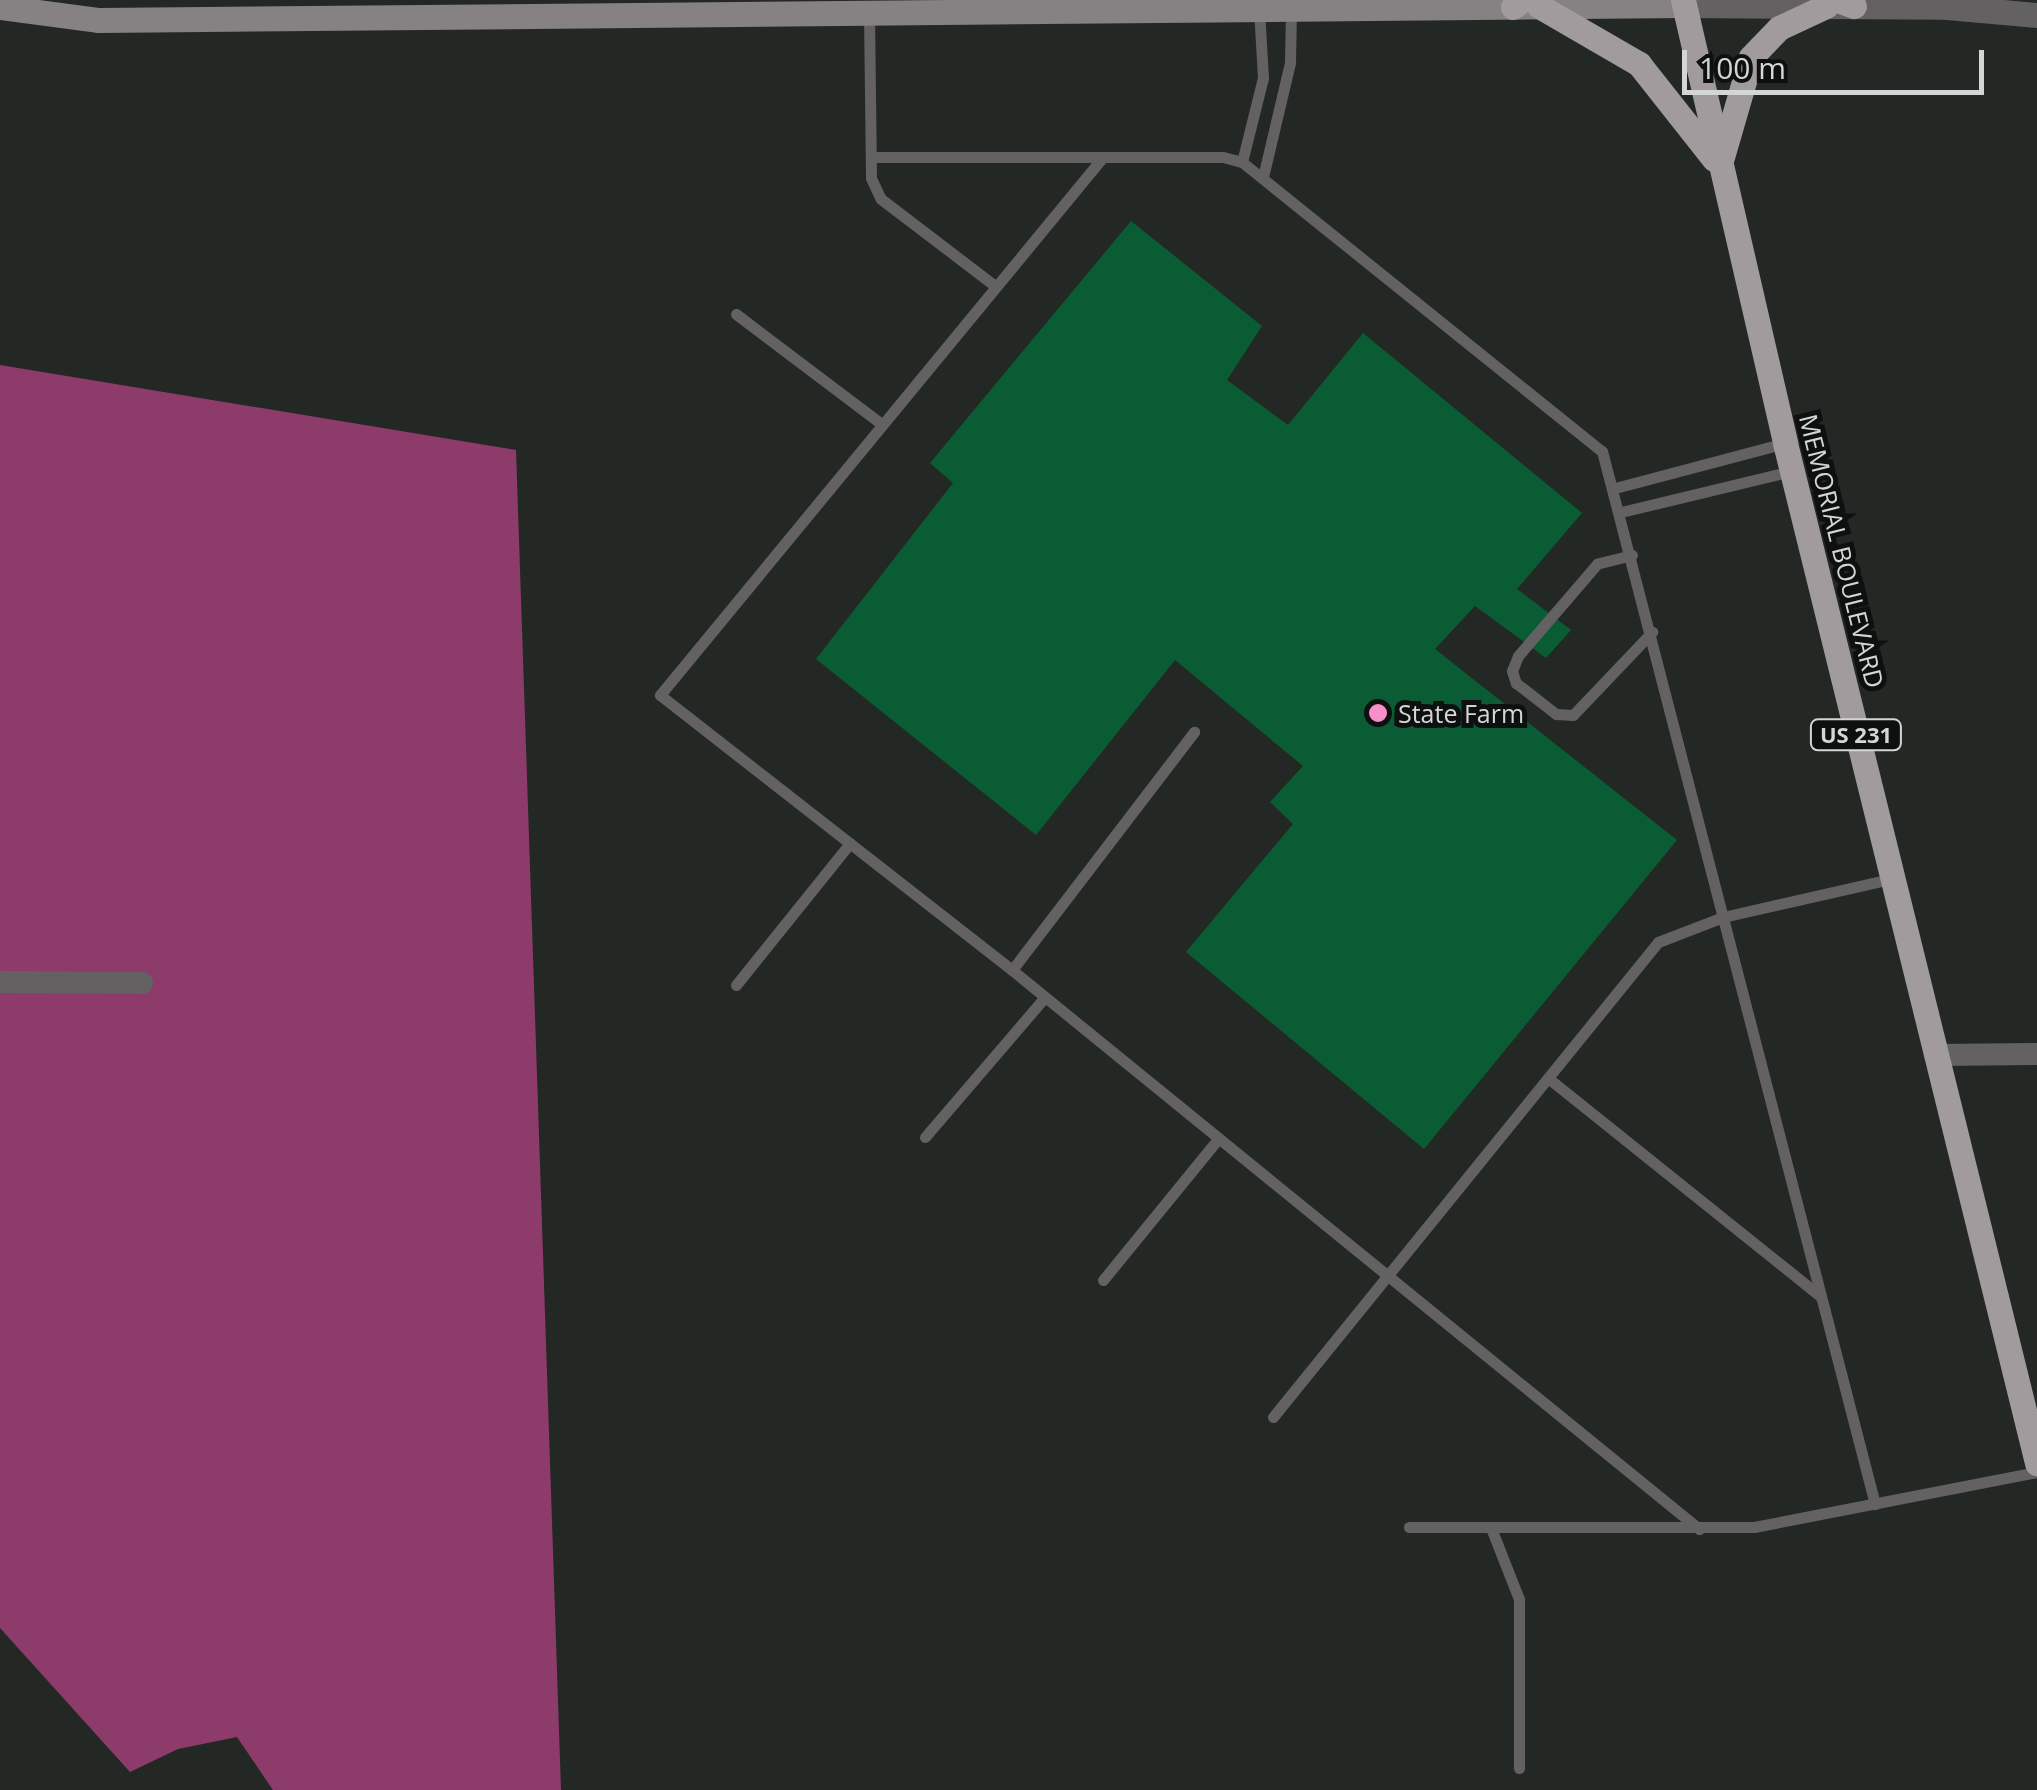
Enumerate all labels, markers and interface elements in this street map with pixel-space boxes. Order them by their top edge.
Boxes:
scale bar [1687,30,1990,92]
text: 100 m [1699,47,1786,88]
street label: MEMORIAL BOULEVARD [1793,411,1891,691]
place label: State Farm [1398,698,1524,728]
marker: State Farm [1367,702,1389,724]
road number: US 231 [1808,718,1904,752]

